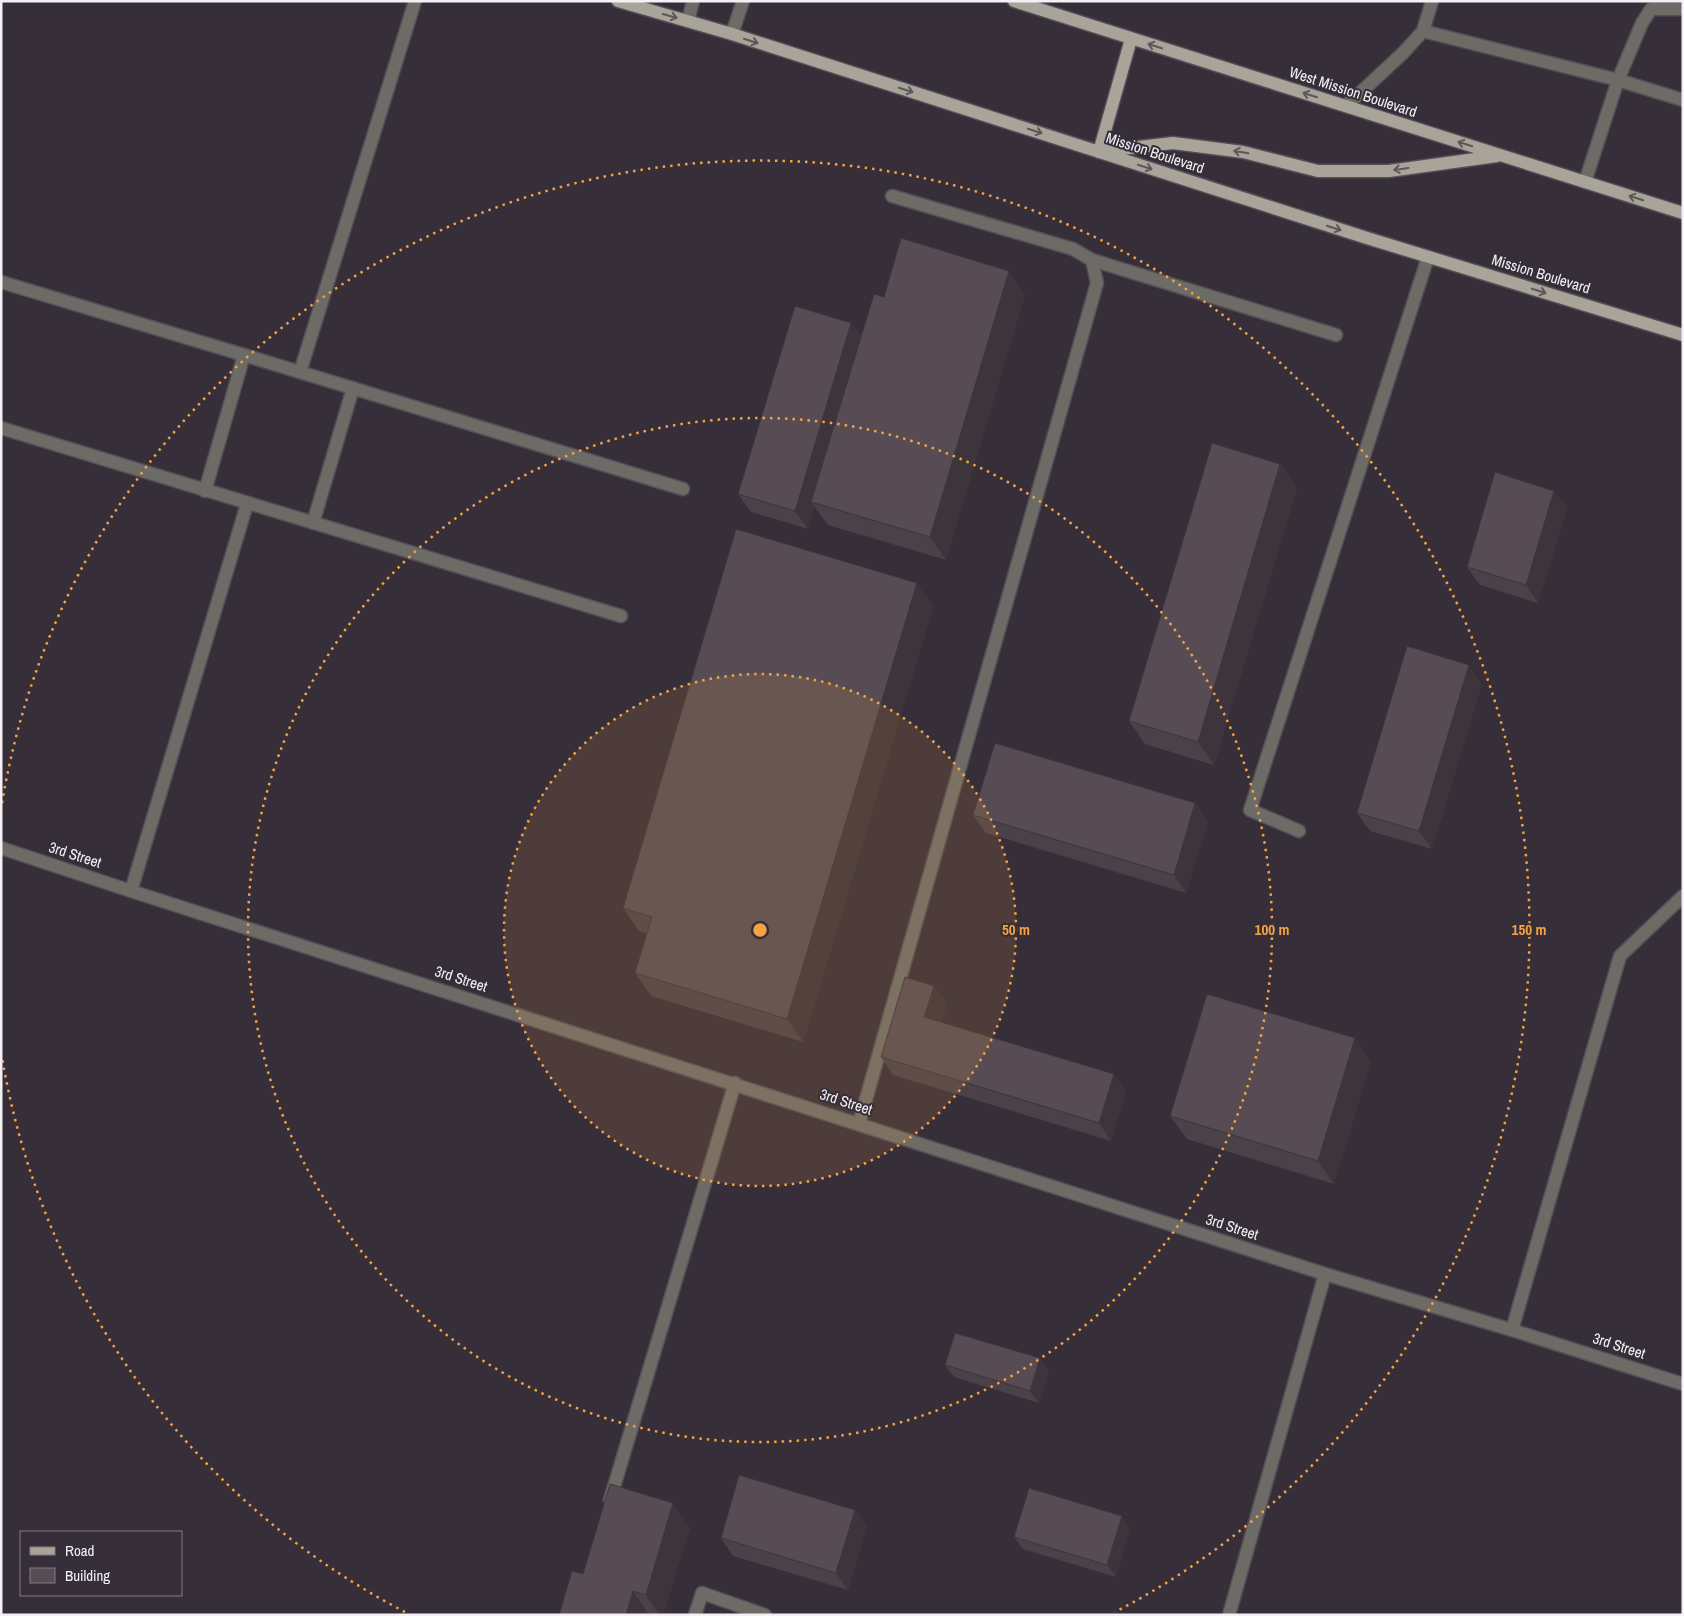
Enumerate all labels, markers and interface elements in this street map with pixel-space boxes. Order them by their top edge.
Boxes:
one-way arrow [661,12,677,22]
one-way arrow [743,36,759,46]
one-way arrow [1147,41,1163,51]
street label: West Mission Boulevard [1287,61,1420,122]
one-way arrow [898,86,913,95]
one-way arrow [1302,89,1318,99]
one-way arrow [1027,127,1043,137]
street label: Mission Boulevard [1103,127,1207,178]
one-way arrow [1457,138,1473,148]
one-way arrow [1233,147,1249,157]
one-way arrow [1137,162,1153,172]
one-way arrow [1393,164,1409,174]
one-way arrow [1629,193,1645,203]
one-way arrow [1326,223,1342,233]
street label: Mission Boulevard [1489,249,1593,298]
one-way arrow [1531,286,1547,296]
street label: 3rd Street [46,836,105,873]
text: 50 m [1002,919,1030,940]
text: 100 m [1255,919,1289,940]
text: 150 m [1512,919,1546,940]
centre of rings [751,921,769,939]
street label: 3rd Street [432,960,491,997]
street label: 3rd Street [817,1083,876,1120]
street label: 3rd Street [1203,1208,1262,1245]
street label: 3rd Street [1590,1327,1649,1364]
legend [20,1531,182,1596]
text: Road [65,1540,94,1561]
text: Building [65,1565,110,1586]

